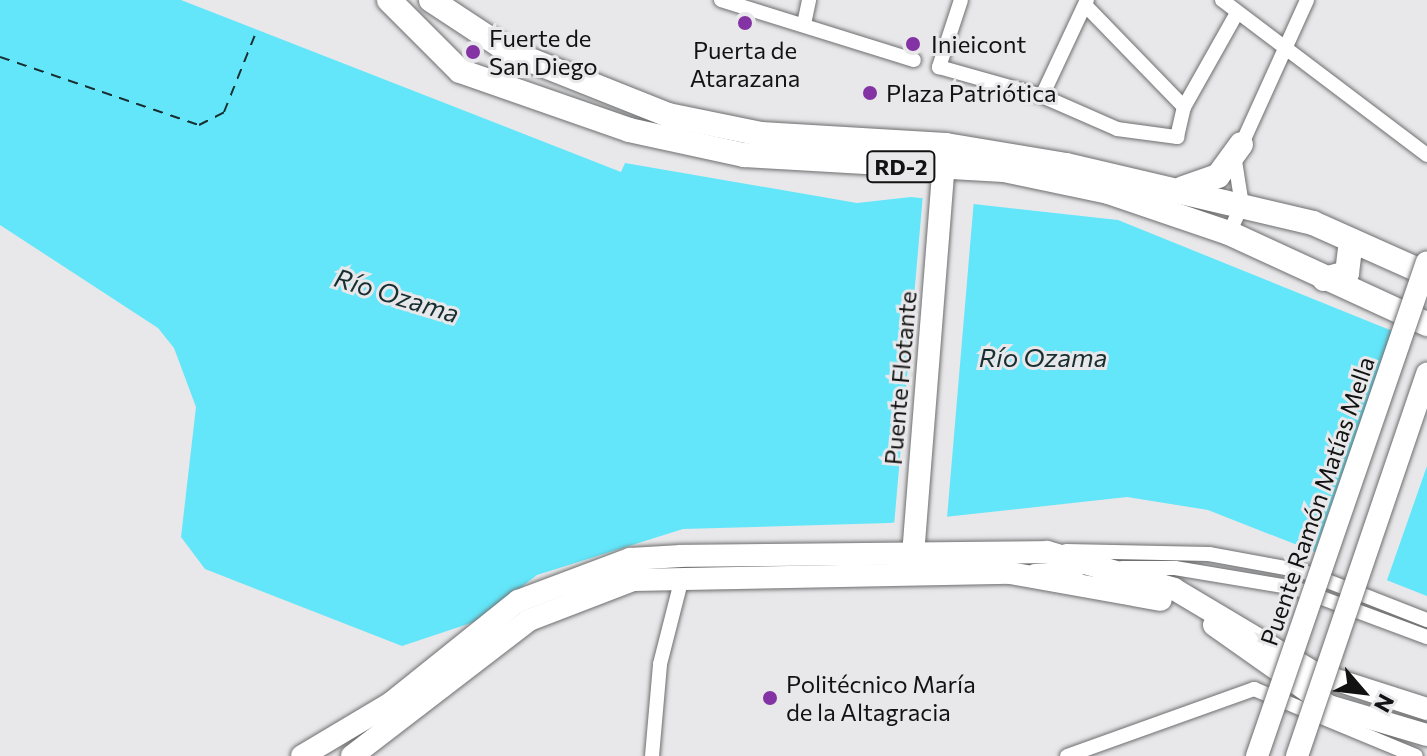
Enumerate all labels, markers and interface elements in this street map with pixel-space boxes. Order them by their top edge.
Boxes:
marker: Puerta de Atarazana [736,14,754,32]
place label: Fuerte de San Diego [489,24,598,80]
place label: Inieicont [931,30,1026,58]
marker: Inieicont [902,33,924,55]
place label: Puerta de Atarazana [690,36,800,92]
marker: Fuerte de San Diego [464,43,482,61]
place label: Plaza Patriótica [886,79,1057,107]
marker: Plaza Patriótica [861,84,879,102]
road number: RD-2 [865,149,937,185]
water label: Río Ozama [331,261,463,329]
street label: Puente Flotante [878,290,922,466]
water label: Río Ozama [979,341,1107,373]
street label: Puente Ramón Matías Mella [1254,353,1380,649]
north arrow [1323,652,1403,732]
place label: Politécnico María de la Altagracia [786,670,976,726]
marker: Politécnico María de la Altagracia [761,689,779,707]
text: N [1369,690,1400,717]

